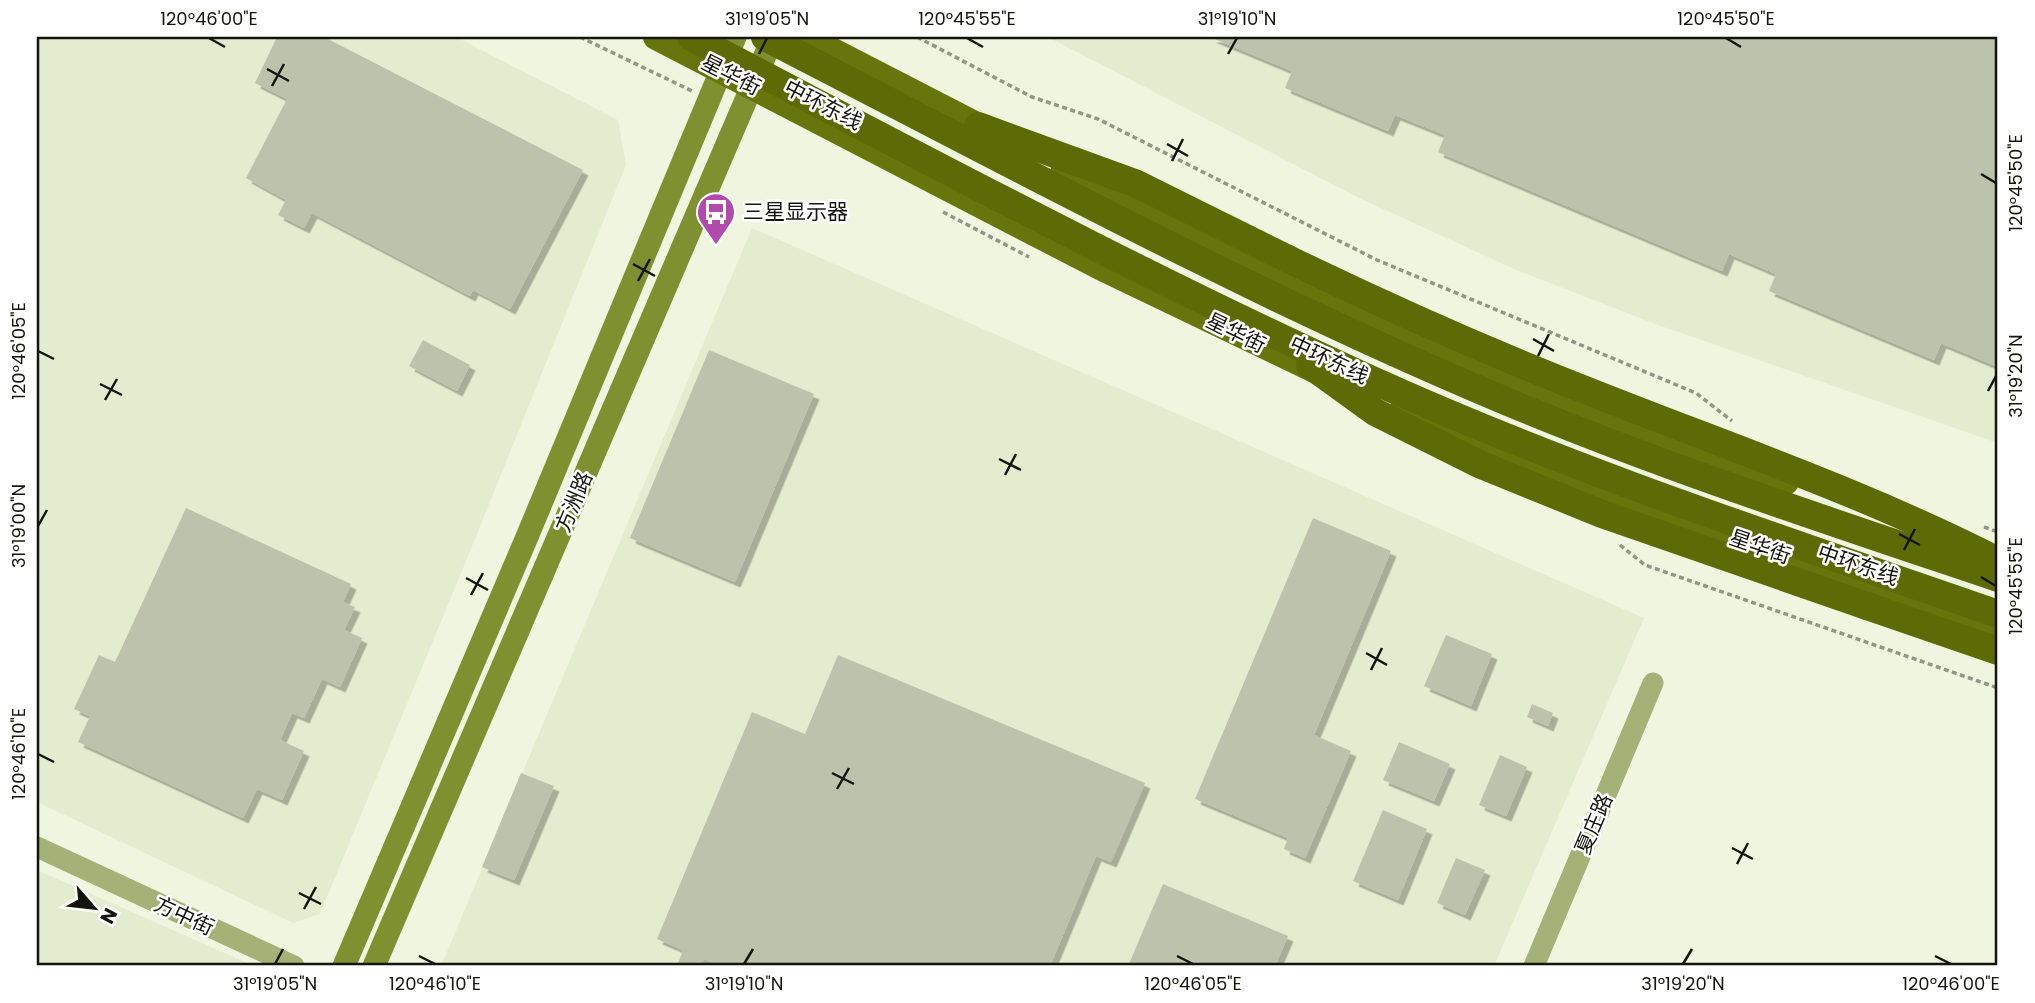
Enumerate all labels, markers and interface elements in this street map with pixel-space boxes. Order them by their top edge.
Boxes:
text: 120°46'00"E [160,6,258,31]
text: 31°19'05"N [725,6,809,31]
text: 120°45'55"E [918,6,1016,31]
text: 31°19'10"N [1198,6,1276,31]
text: 120°45'50"E [1677,6,1775,31]
street label: 星华街 [697,47,766,102]
street label: 中环东线 [779,73,867,137]
text: 120°45'50"E [2003,134,2028,232]
bus stop icon: 三星显示器 [695,191,737,246]
place label: 三星显示器 [743,197,848,226]
text: 120°46'05"E [6,302,31,400]
street label: 星华街 [1202,306,1271,359]
street label: 中环东线 [1285,329,1373,390]
text: 31°19'20"N [2003,334,2028,418]
street label: 方洲路 [548,467,599,536]
text: 31°19'00"N [6,484,31,568]
street label: 星华街 [1726,523,1795,570]
street label: 中环东线 [1814,537,1903,592]
text: 120°45'55"E [2003,537,2028,635]
text: 120°46'10"E [6,708,31,800]
street label: 夏庄路 [1568,789,1619,858]
north arrow [60,874,130,944]
street label: 方中街 [150,889,219,942]
text: N [93,903,124,928]
text: 31°19'05"N [233,971,317,996]
text: 120°46'10"E [389,971,481,996]
text: 31°19'10"N [705,971,783,996]
text: 120°46'05"E [1144,971,1242,996]
text: 31°19'20"N [1641,971,1725,996]
text: 120°46'00"E [1902,971,2000,996]

